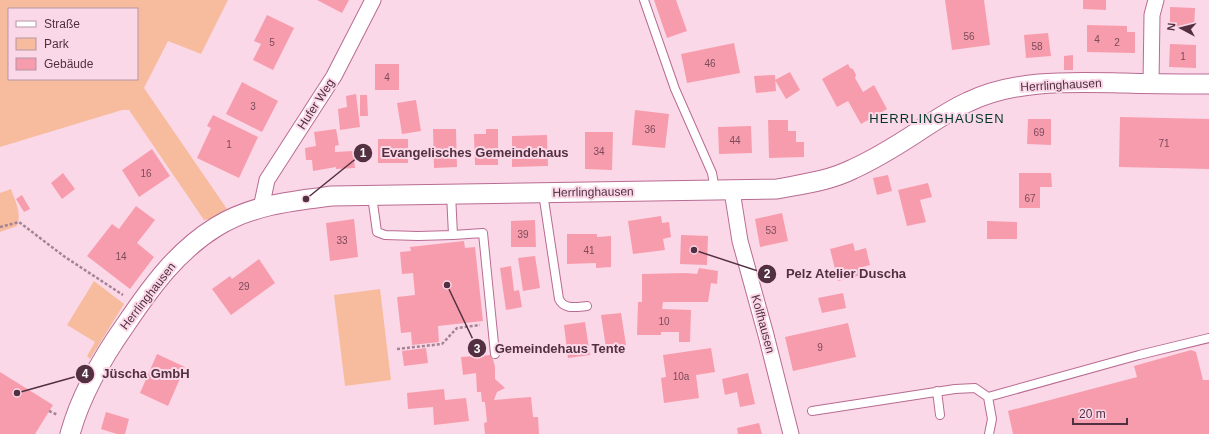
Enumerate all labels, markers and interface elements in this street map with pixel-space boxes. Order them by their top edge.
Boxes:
legend [8,8,138,80]
north arrow [1161,8,1201,48]
text: Straße [44,17,80,31]
text: N [1165,22,1178,31]
house number: 56 [963,31,975,42]
house number: 4 [1094,34,1100,45]
text: Park [44,37,70,51]
house number: 5 [269,37,275,48]
house number: 2 [1114,37,1120,48]
house number: 58 [1031,41,1043,52]
house number: 1 [1180,51,1186,62]
text: Gebäude [44,57,94,71]
house number: 46 [704,58,716,69]
house number: 4 [384,72,390,83]
street label: Hufer Weg [295,76,337,132]
street label: Herrlinghausen [1020,76,1102,94]
house number: 3 [250,101,256,112]
district label: HERRLINGHAUSEN [869,111,1005,126]
house number: 36 [644,124,656,135]
house number: 69 [1033,127,1045,138]
house number: 44 [729,135,741,146]
house number: 71 [1158,138,1170,149]
house number: 1 [226,139,232,150]
callout: Evangelisches Gemeindehaus [353,140,577,165]
text: Evangelisches Gemeindehaus [381,145,569,160]
text: 1 [360,146,367,160]
house number: 34 [593,146,605,157]
house number: 16 [140,168,152,179]
street label: Herrlinghausen [552,184,634,200]
house number: 67 [1024,193,1036,204]
house number: 53 [765,225,777,236]
house number: 39 [517,229,529,240]
house number: 33 [336,235,348,246]
house number: 41 [583,245,595,256]
house number: 14 [115,251,127,262]
street label: Herrlinghausen [117,260,179,332]
callout: Pelz Atelier Duscha [757,261,914,286]
text: Pelz Atelier Duscha [786,266,907,281]
text: 2 [764,267,771,281]
house number: 29 [238,281,250,292]
street label: Kolfhausen [748,293,778,355]
house number: 10 [658,316,670,327]
callout: Gemeindehaus Tente [467,336,633,361]
text: Gemeindehaus Tente [495,341,625,356]
text: 3 [474,342,481,356]
house number: 9 [817,342,823,353]
callout: Jüscha GmbH [75,361,198,386]
text: Jüscha GmbH [102,366,190,381]
text: 4 [82,367,89,381]
house number: 10a [673,371,690,382]
scale bar [1073,400,1127,426]
text: 20 m [1079,407,1106,421]

